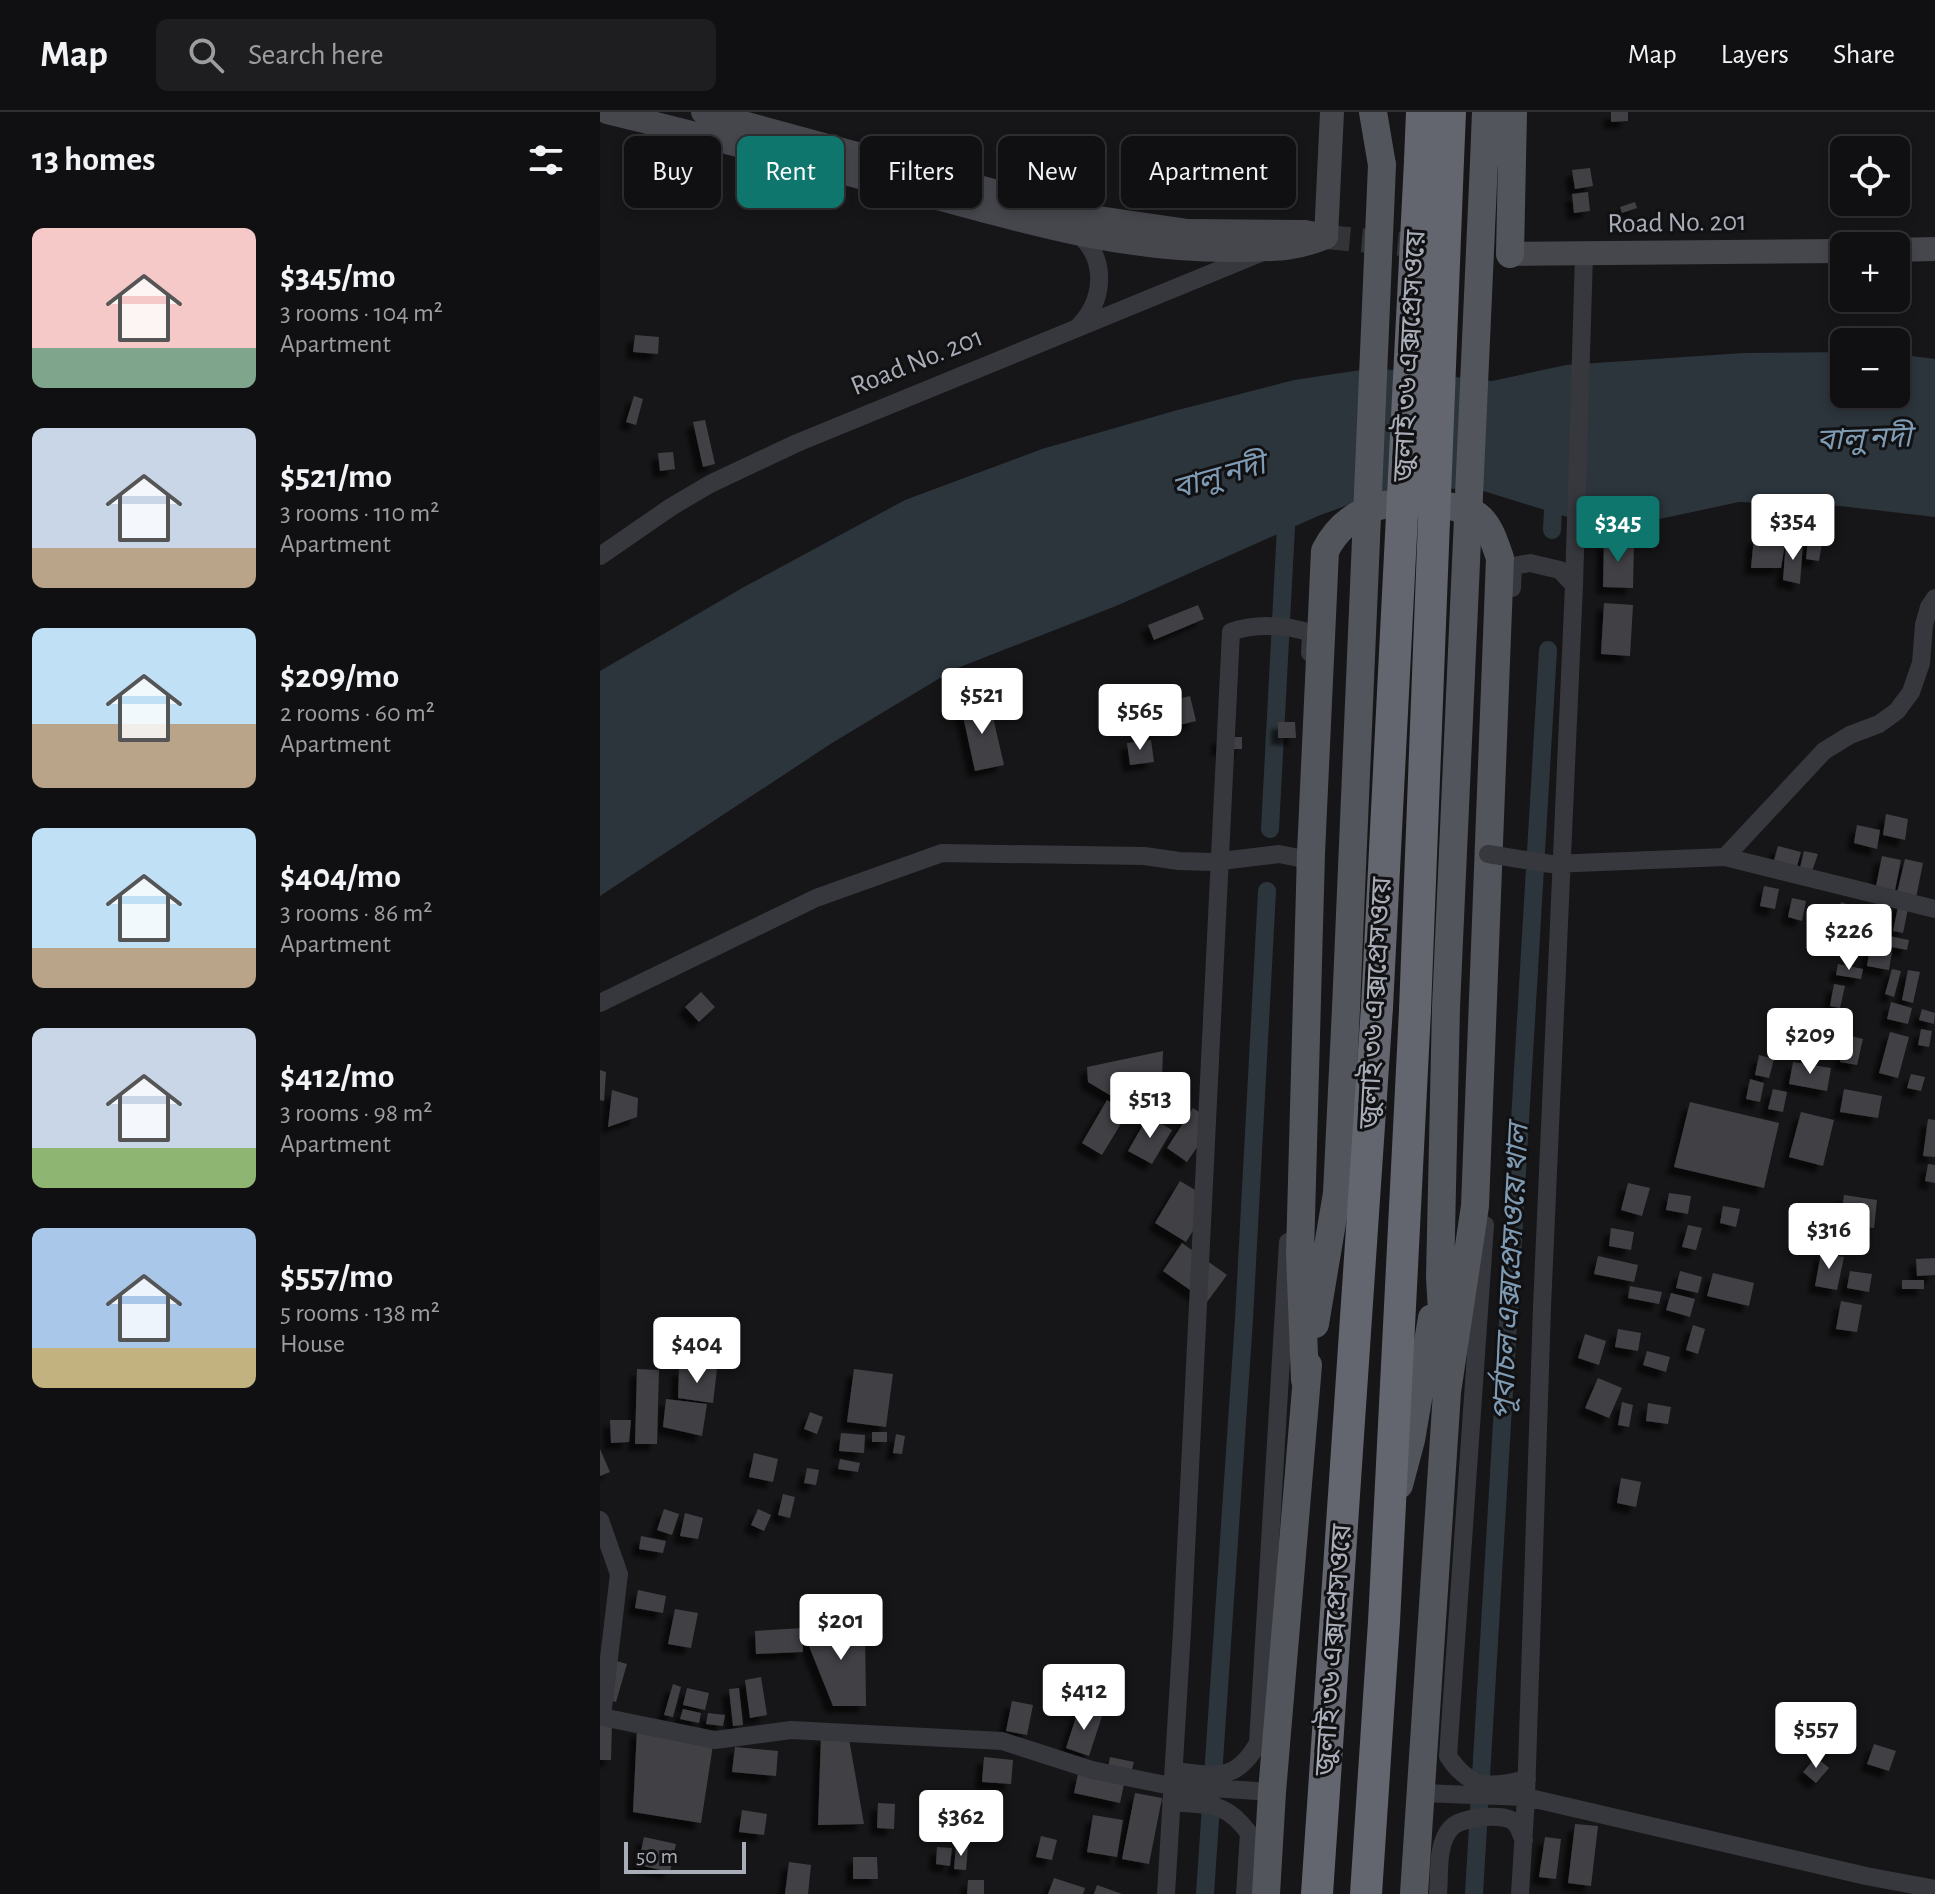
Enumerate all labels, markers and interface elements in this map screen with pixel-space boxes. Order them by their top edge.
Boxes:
search box [156,19,716,91]
icon: search [184,33,228,77]
text: Map [40,36,108,74]
text: Search here [248,40,384,70]
text: Map [1628,41,1677,69]
text: Layers [1721,41,1789,69]
text: Share [1833,41,1895,69]
chip: Buy [624,136,721,208]
chip: Rent [737,136,844,208]
chip: Filters [860,136,982,208]
chip: New [998,136,1105,208]
chip: Apartment [1121,136,1296,208]
map controls [1830,136,1910,408]
button: locate [1830,136,1910,216]
icon: filters [524,138,568,182]
text: 13 homes [32,143,155,177]
street label: Road No. 201 [1607,208,1747,238]
street label: জুলাই ৩৬ এক্সপ্রেসওয়ে [1385,229,1431,484]
button: + [1830,232,1910,312]
icon: home [96,260,192,356]
text: $345/mo [280,260,396,294]
text: 3 rooms · 104 m² [280,300,443,326]
street label: Road No. 201 [847,323,987,401]
button: − [1830,328,1910,408]
text: Apartment [280,331,391,357]
water label: বালু নদী [1816,418,1917,457]
water label: বালু নদী [1168,444,1274,505]
icon: home [96,460,192,556]
text: $521/mo [280,460,392,494]
pin: $354 [1746,494,1840,562]
pin: $345 [1571,496,1665,564]
text: 3 rooms · 110 m² [280,500,439,526]
text: $354 [1769,507,1817,533]
text: $345 [1594,509,1642,535]
text: Apartment [280,531,391,557]
icon: home [96,660,192,756]
text: $209/mo [280,660,399,694]
pin: $521 [935,668,1029,736]
text: $521 [960,681,1004,707]
pin: $565 [1093,684,1187,752]
text: $565 [1117,697,1163,723]
text: 2 rooms · 60 m² [280,700,435,726]
text: Apartment [280,731,391,757]
icon: home [96,860,192,956]
text: $404/mo [280,860,401,894]
street label: জুলাই ৩৬ এক্সপ্রেসওয়ে [1351,876,1397,1131]
text: 3 rooms · 86 m² [280,900,432,926]
pin: $226 [1802,904,1896,972]
text: $226 [1825,917,1873,943]
text: Apartment [280,931,391,957]
pin: $209 [1763,1008,1857,1076]
text: $209 [1785,1021,1835,1047]
icon: home [96,1060,192,1156]
text: $412/mo [280,1060,395,1094]
pin: $513 [1103,1072,1197,1140]
text: $513 [1128,1085,1172,1111]
text: 3 rooms · 98 m² [280,1100,432,1126]
water label: পূর্বাচল এক্সপ্রেসওয়ে খাল [1484,1118,1536,1421]
text: Apartment [280,1131,391,1157]
pin: $316 [1782,1203,1876,1271]
text: $316 [1807,1216,1851,1242]
icon: home [96,1260,192,1356]
text: $557/mo [280,1260,393,1294]
text: 5 rooms · 138 m² [280,1300,440,1326]
pin: $404 [650,1317,744,1385]
text: $404 [671,1330,723,1356]
text: House [280,1331,345,1357]
street label: জুলাই ৩৬ এক্সপ্রেসওয়ে [1307,1523,1357,1778]
pin: $201 [794,1594,888,1662]
text: $201 [818,1607,864,1633]
pin: $412 [1037,1664,1131,1732]
text: $412 [1061,1677,1107,1703]
pin: $557 [1769,1702,1863,1770]
text: $557 [1793,1715,1839,1741]
pin: $362 [914,1790,1008,1858]
text: $362 [937,1803,985,1829]
scale bar [624,1838,746,1874]
text: 50 m [636,1845,678,1867]

